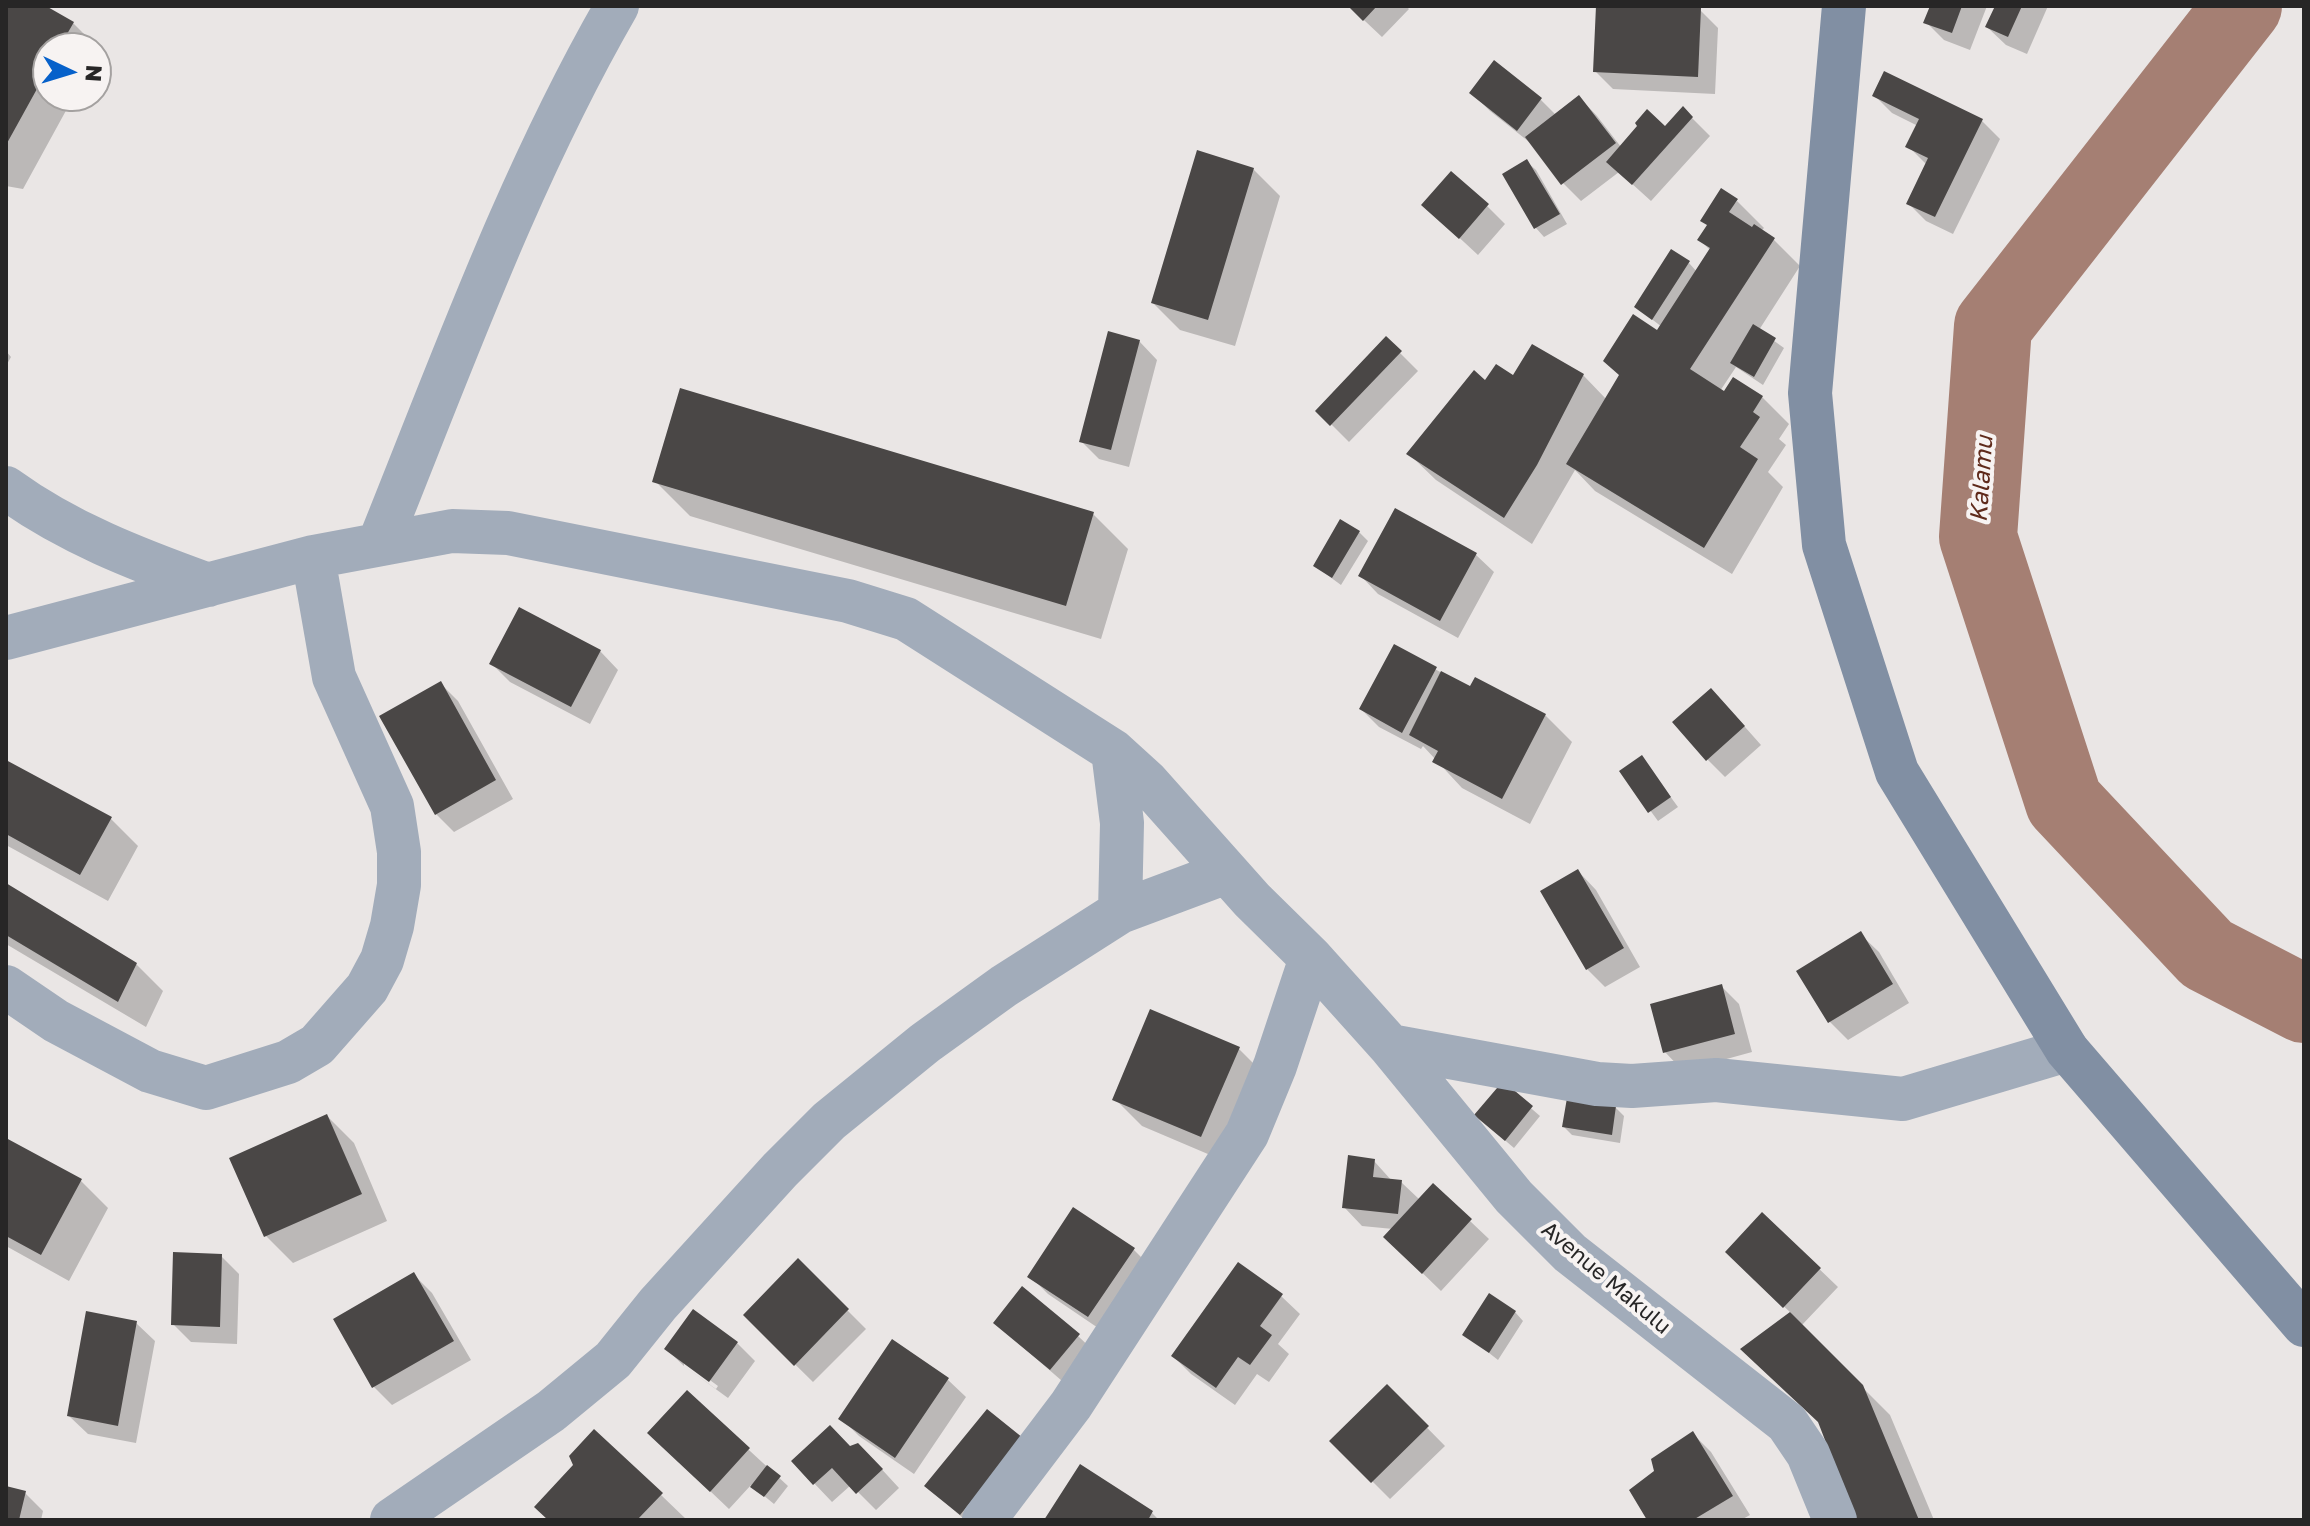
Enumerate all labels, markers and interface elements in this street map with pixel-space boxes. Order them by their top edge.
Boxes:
north arrow [32,32,112,112]
text: N [80,64,108,83]
water label: Kalamu [1965,435,1999,523]
street label: Avenue Makulu [1536,1216,1676,1340]

